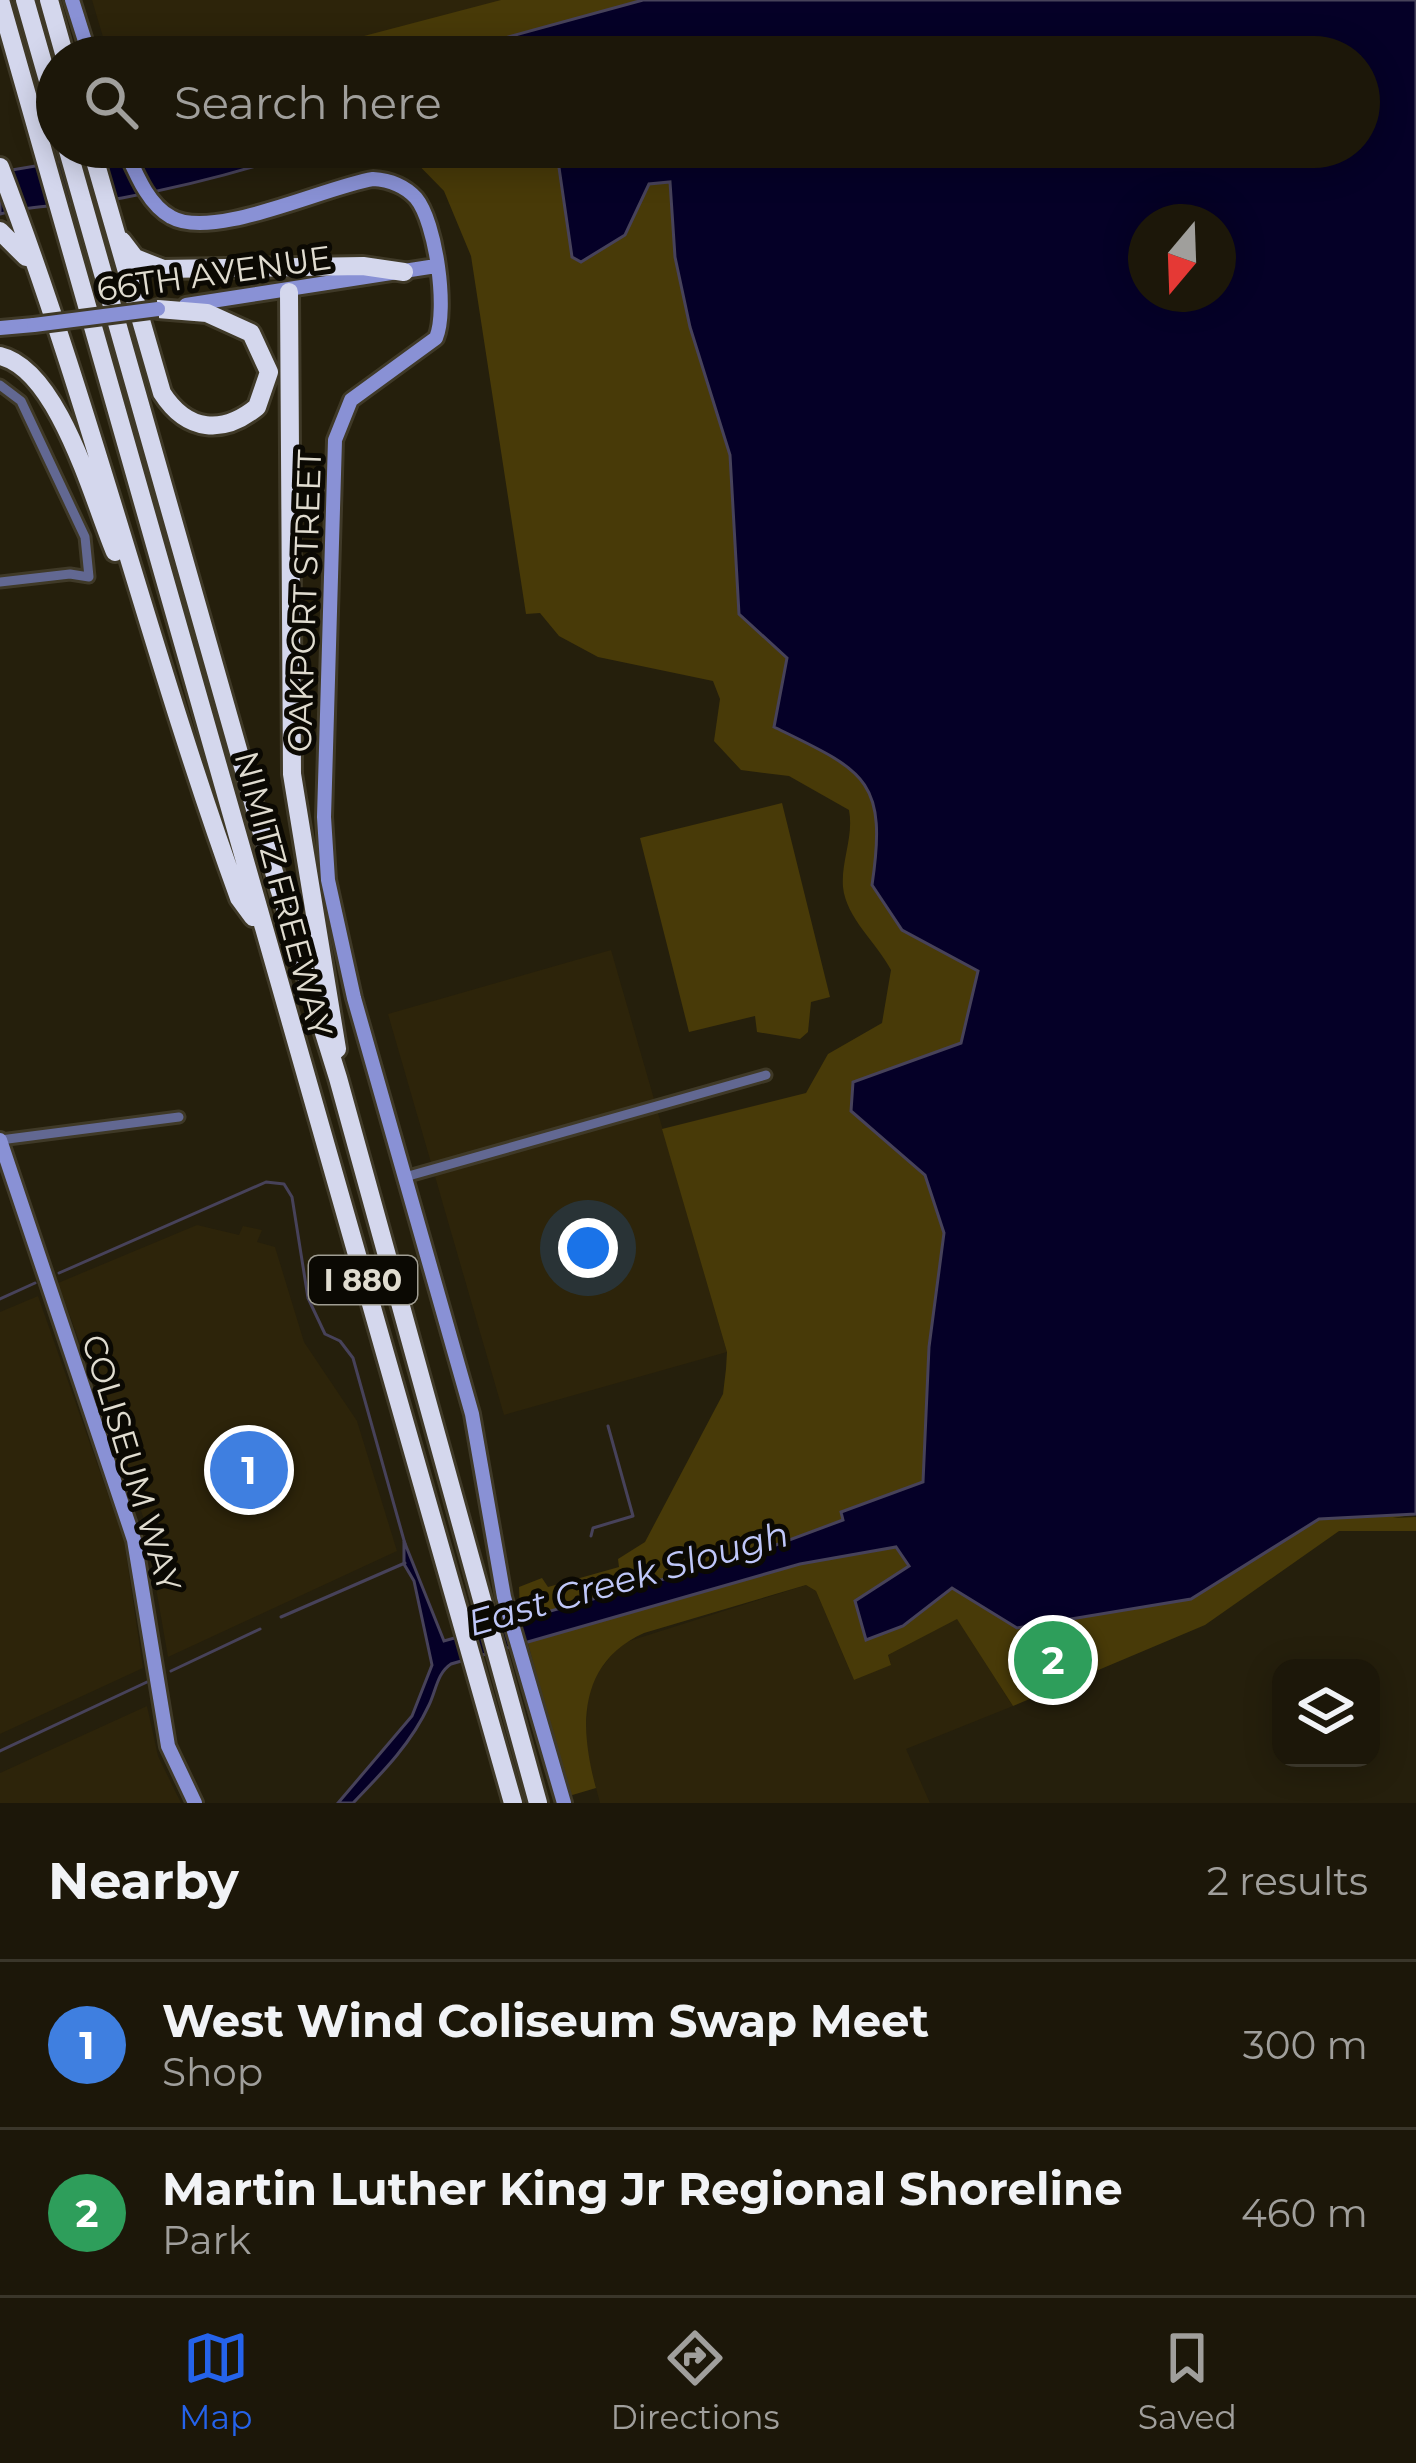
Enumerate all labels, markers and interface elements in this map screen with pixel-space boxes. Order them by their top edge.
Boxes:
search box [36,36,1380,168]
icon: search [78,69,144,135]
text: Search here [174,75,442,130]
north arrow [1128,204,1236,312]
street label: 66TH AVENUE [94,237,334,309]
street label: OAKPORT STREET [279,449,329,753]
street label: NIMITZ FREEWAY [227,747,341,1041]
your location [558,1218,618,1278]
road number: I 880 [309,1256,417,1304]
street label: COLISEUM WAY [74,1330,190,1596]
pin: 1 [210,1425,288,1515]
water label: East Creek Slough [463,1511,793,1645]
pin: 2 [1014,1615,1092,1705]
map controls [1272,1659,1380,1767]
button: layers [1272,1659,1380,1767]
text: Nearby [48,1850,239,1912]
text: 2 results [1207,1857,1368,1905]
text: West Wind Coliseum Swap Meet [162,1993,929,2048]
text: 1 [79,2021,95,2069]
text: 300 m [1243,2021,1368,2069]
text: Shop [162,2048,263,2096]
text: Martin Luther King Jr Regional Shoreline [162,2161,1123,2216]
text: 2 [75,2189,99,2237]
text: 460 m [1241,2189,1368,2237]
text: Park [162,2216,251,2264]
tab: Map [179,2325,252,2437]
tab: Directions [611,2325,780,2437]
tab: Saved [1138,2325,1237,2437]

